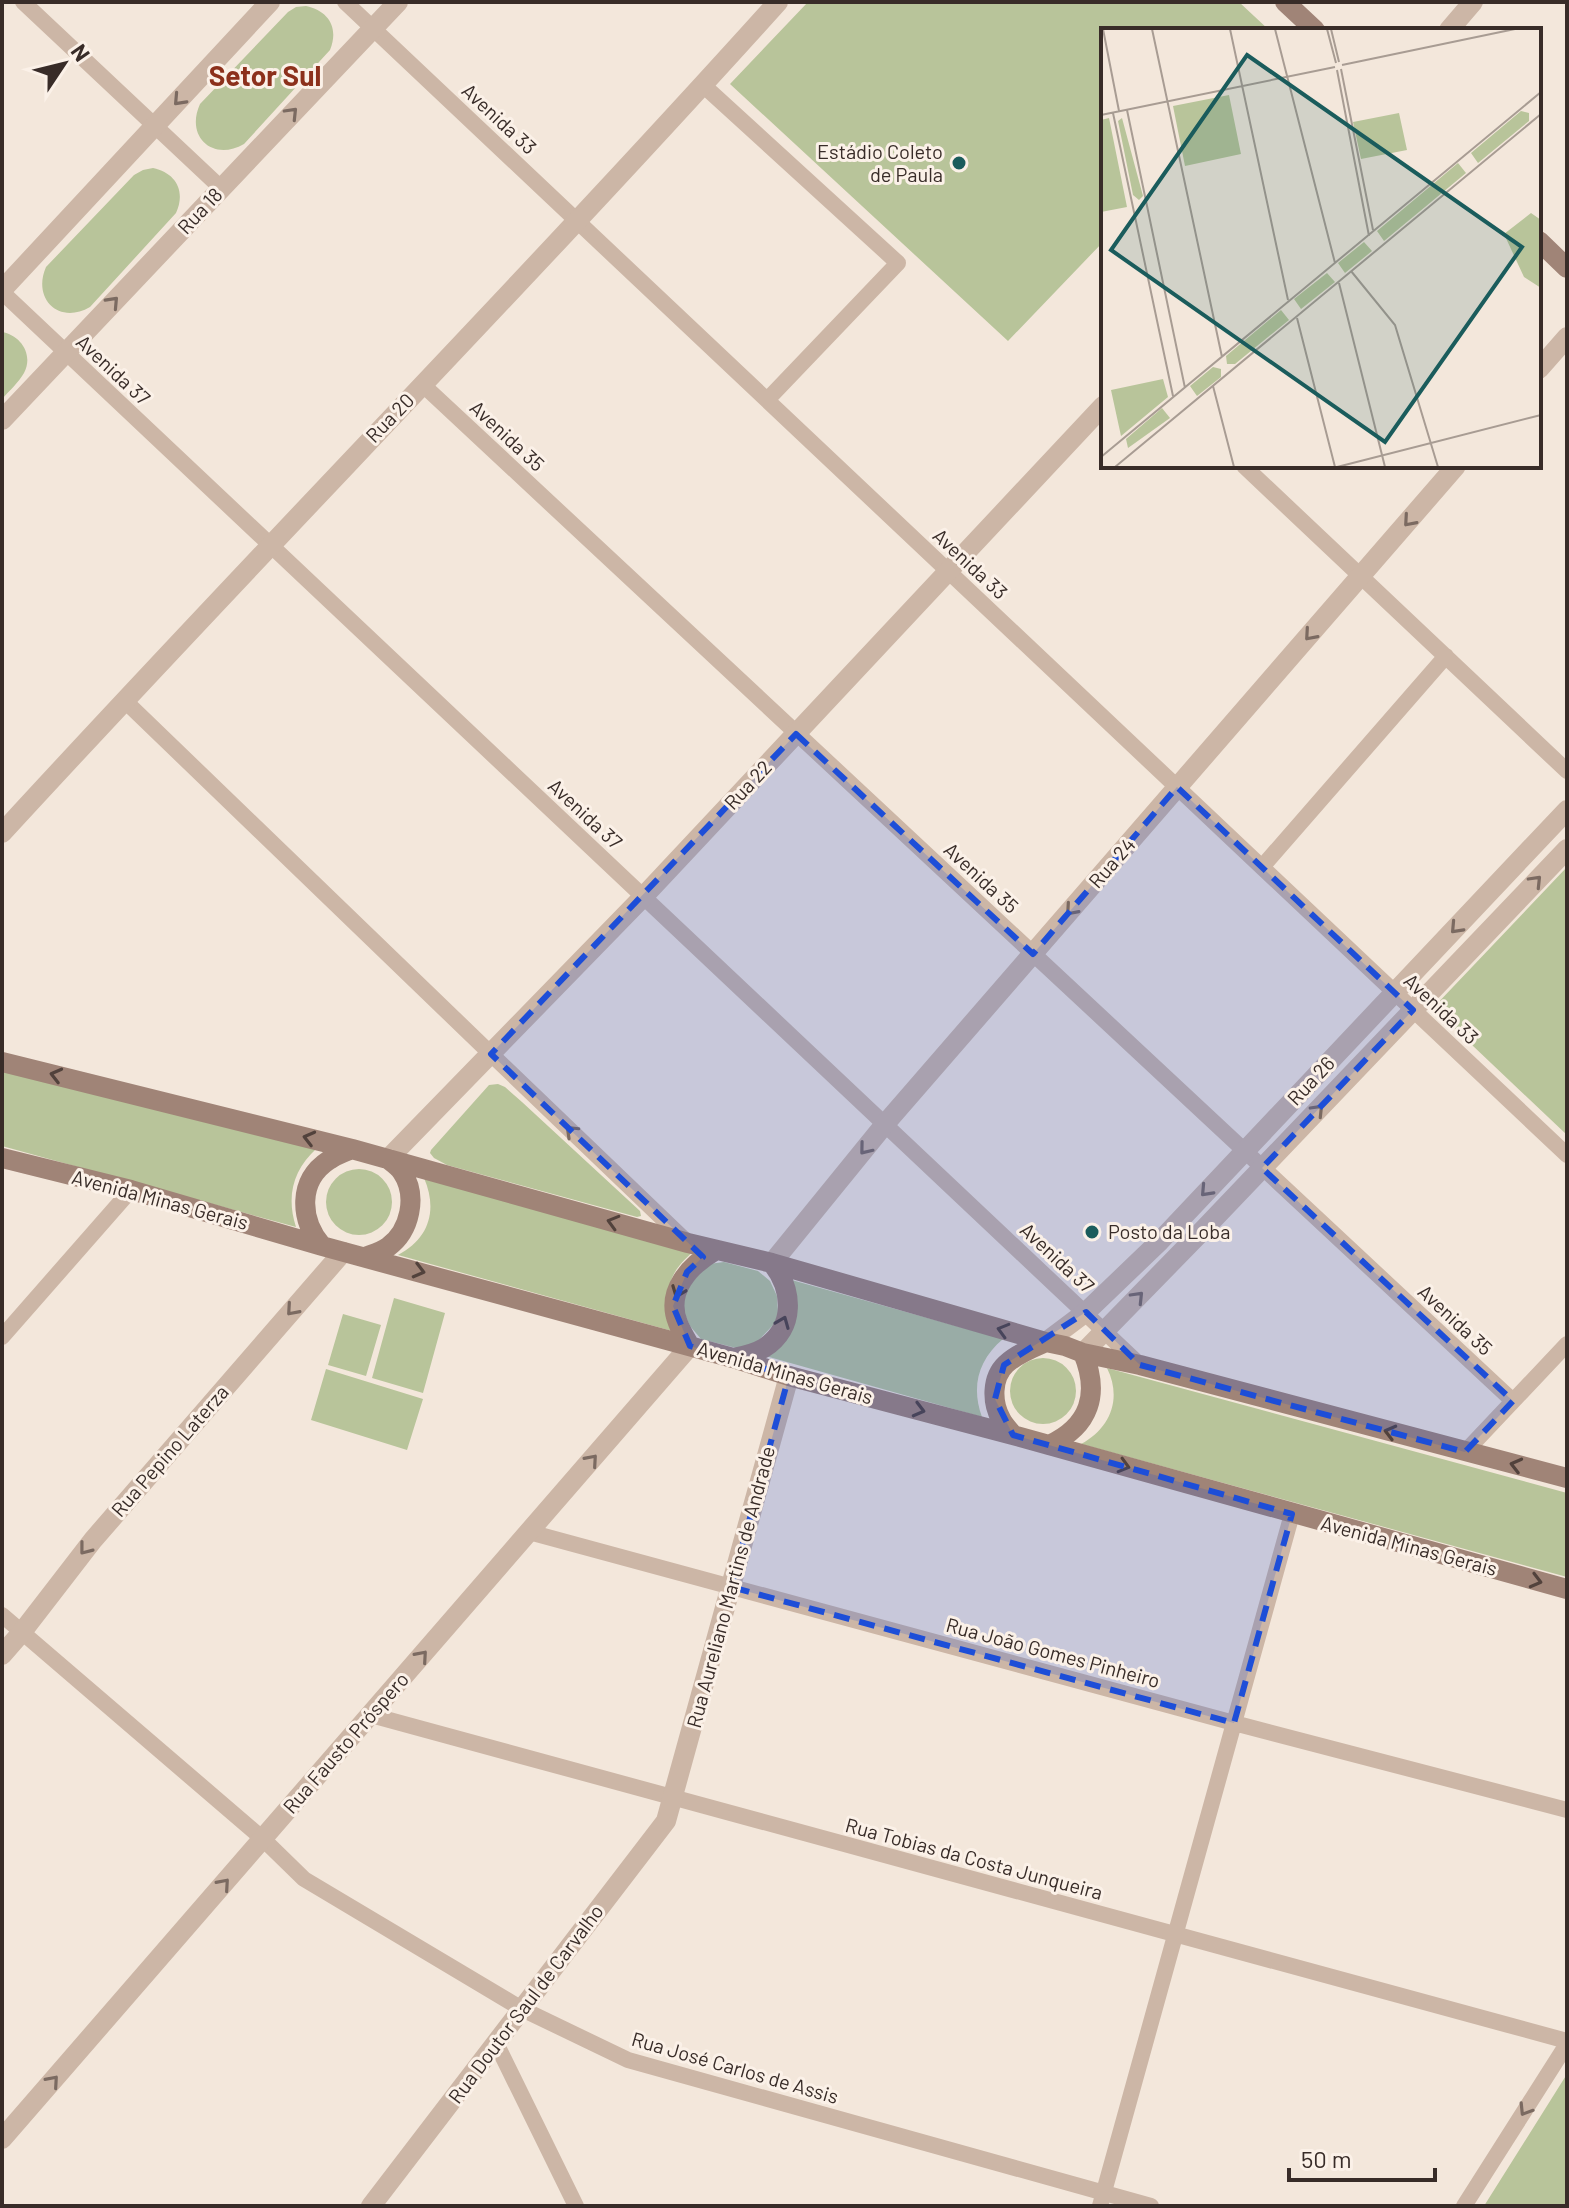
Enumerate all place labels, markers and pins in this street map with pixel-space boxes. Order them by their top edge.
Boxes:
place label: Estádio Coleto de Paula [817,139,943,186]
marker: Estádio Coleto de Paula [950,154,968,172]
place label: Posto da Loba [1108,1219,1230,1243]
marker: Posto da Loba [1083,1223,1101,1241]

